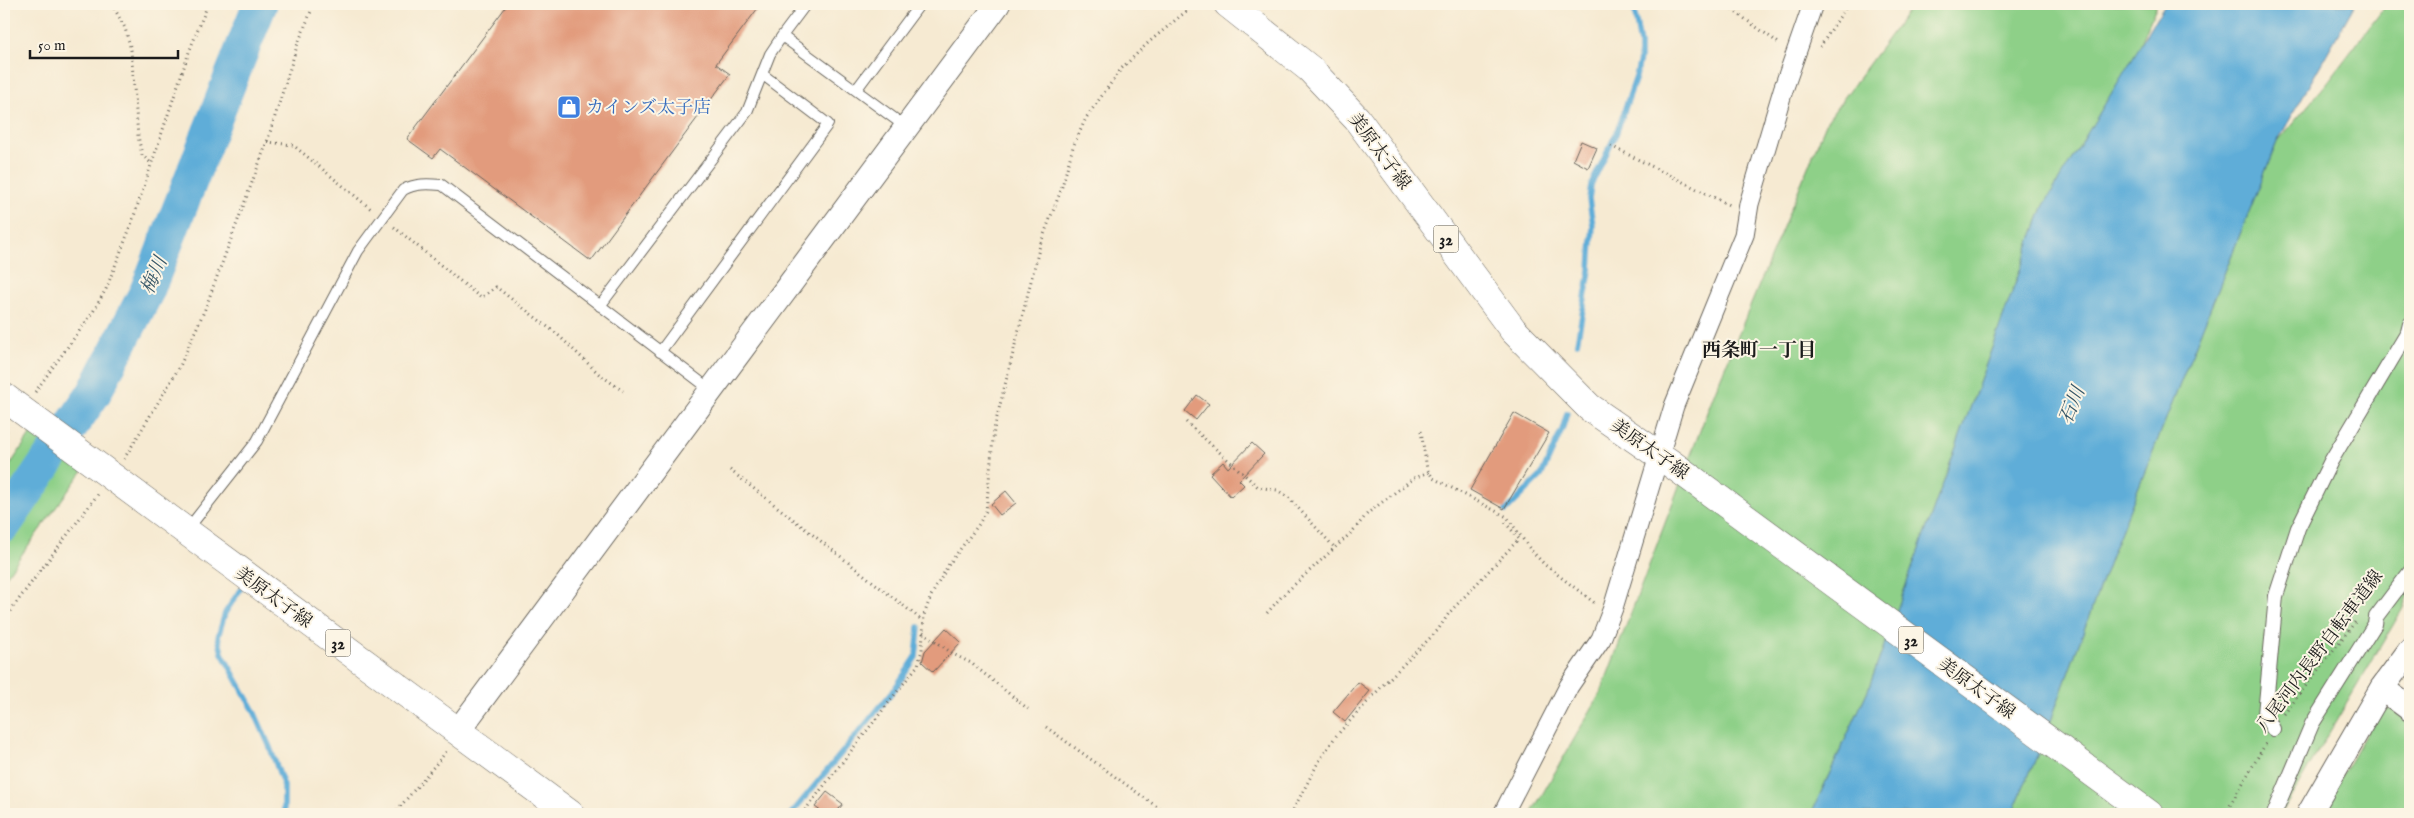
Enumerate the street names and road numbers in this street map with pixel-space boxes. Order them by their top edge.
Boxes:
street label: 美原太子線 [1343,109,1415,195]
road number: 32 [1434,225,1458,252]
street label: 美原太子線 [1606,415,1693,485]
street label: 美原太子線 [230,562,316,634]
street label: 八尾河内長野自転車道線 [2251,566,2389,738]
road number: 32 [1898,626,1924,654]
road number: 32 [326,630,350,656]
street label: 美原太子線 [1933,653,2019,725]

